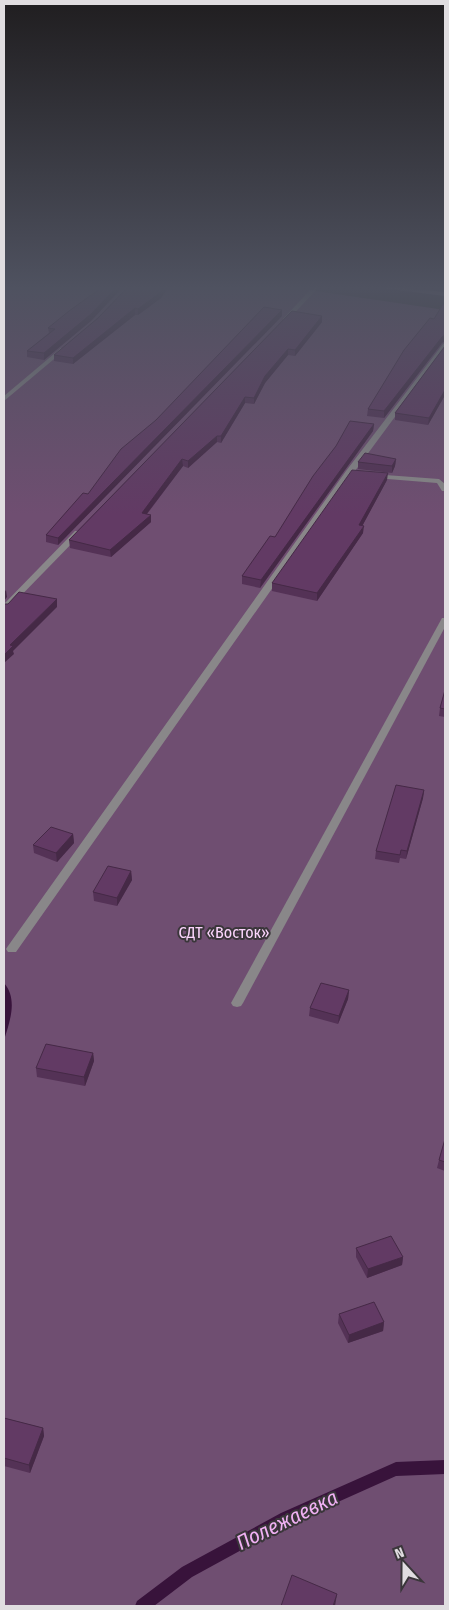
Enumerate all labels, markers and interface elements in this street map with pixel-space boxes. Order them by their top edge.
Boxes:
park label: СДТ «Восток» [178,923,270,942]
water label: Полежаевка [232,1484,342,1556]
north arrow [379,1540,429,1590]
text: N [393,1544,406,1563]

